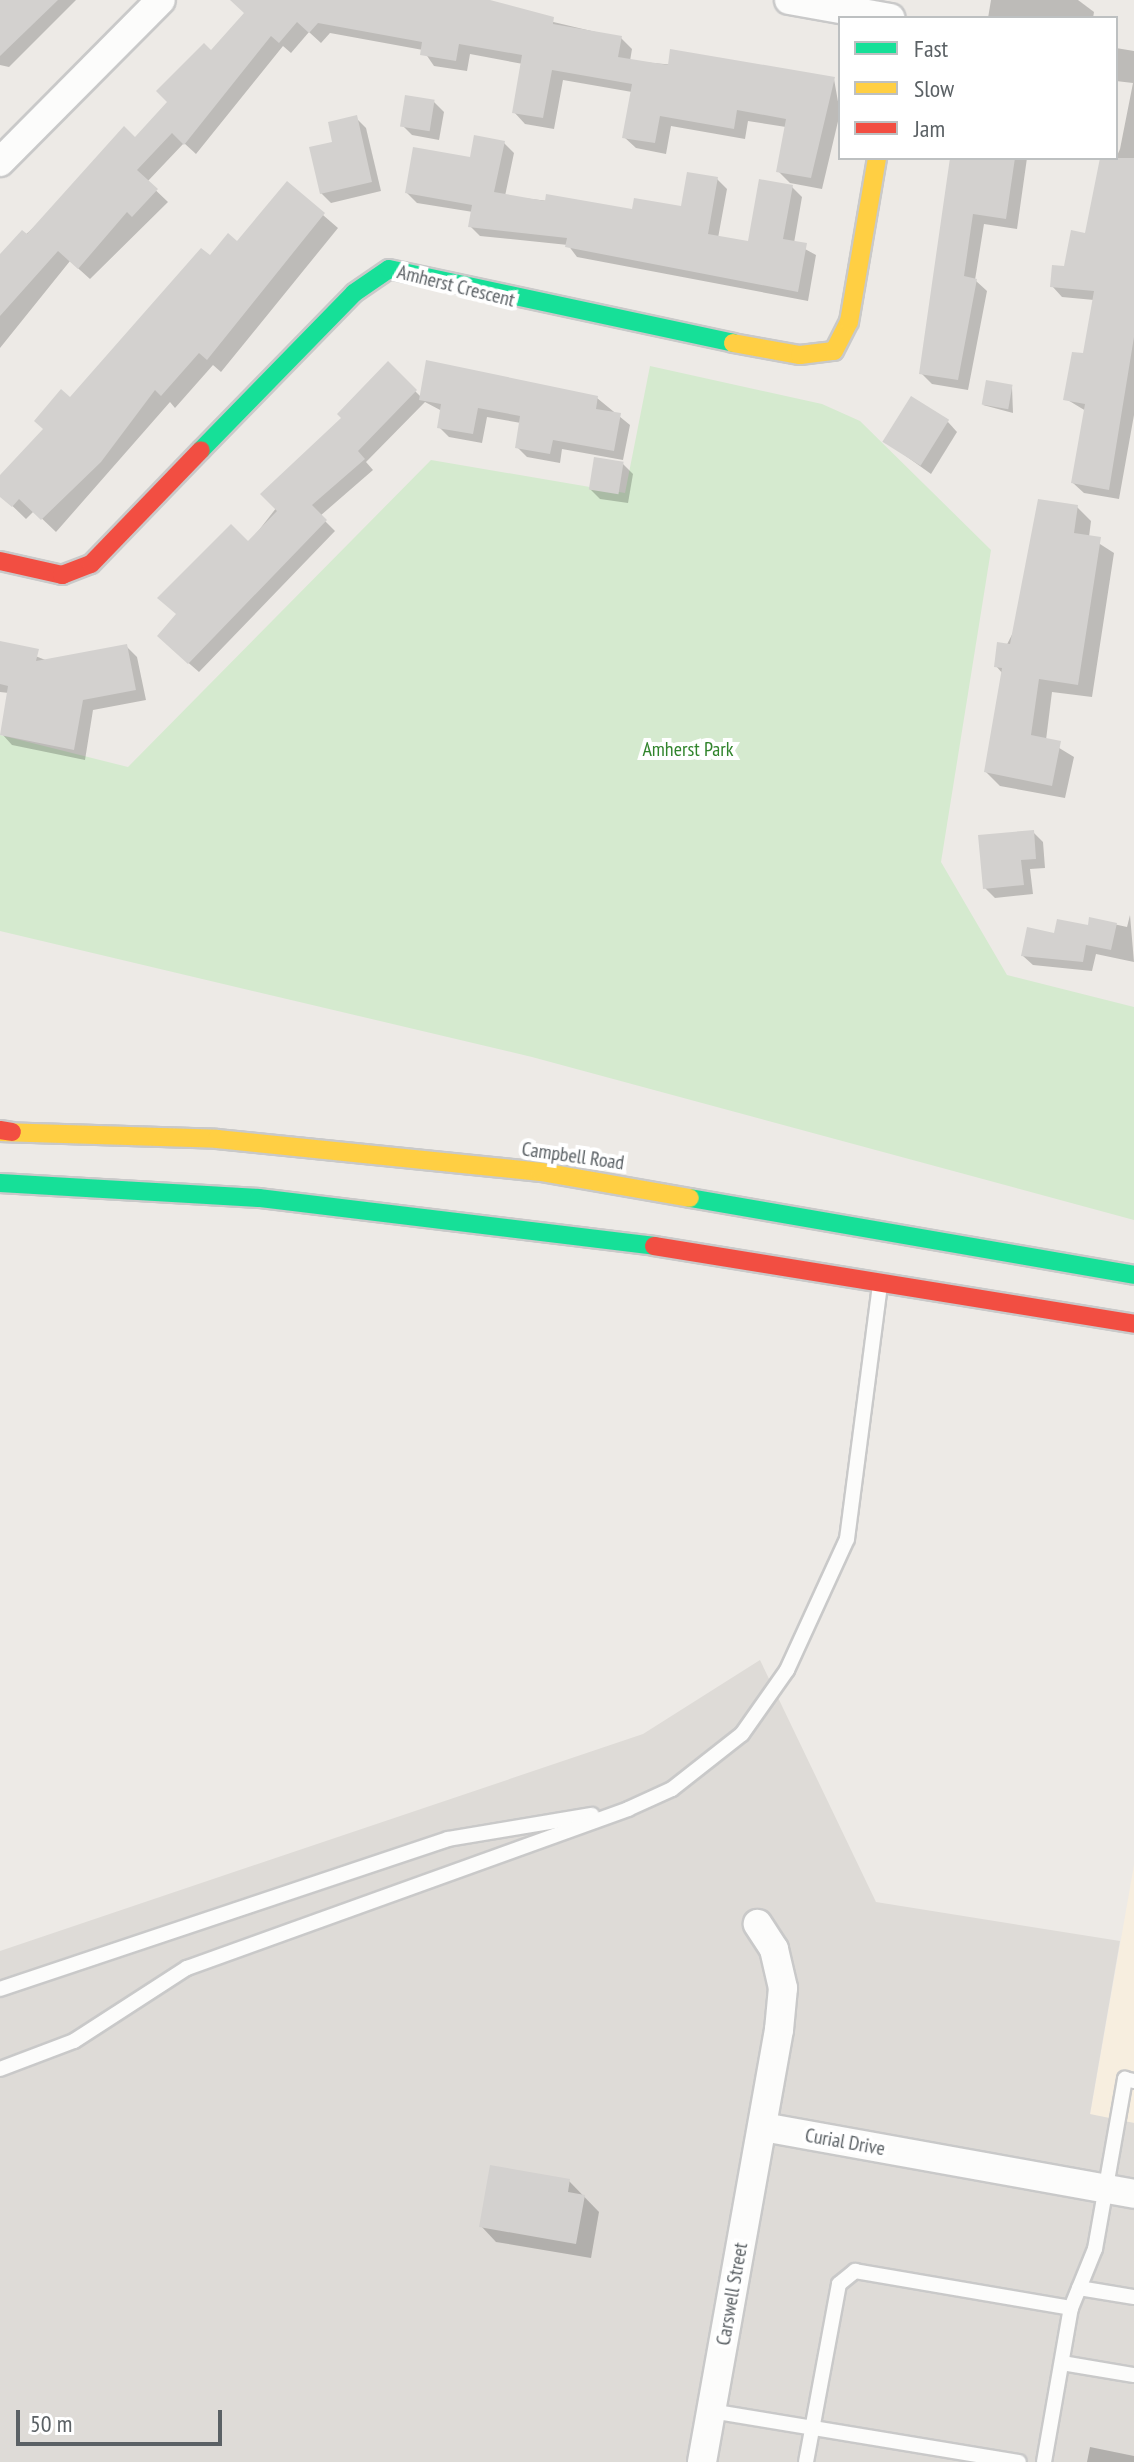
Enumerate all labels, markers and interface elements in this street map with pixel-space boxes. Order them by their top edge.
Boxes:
legend [838,16,1118,160]
text: Fast [914,33,948,64]
text: Slow [914,73,954,104]
text: Jam [914,113,945,144]
street label: Amherst Crescent [395,260,517,312]
park label: Amherst Park [642,737,734,761]
street label: Campbell Road [520,1137,626,1175]
street label: Curial Drive [803,2123,887,2161]
street label: Carswell Street [711,2241,753,2347]
scale bar [20,2394,226,2444]
text: 50 m [30,2408,72,2439]

